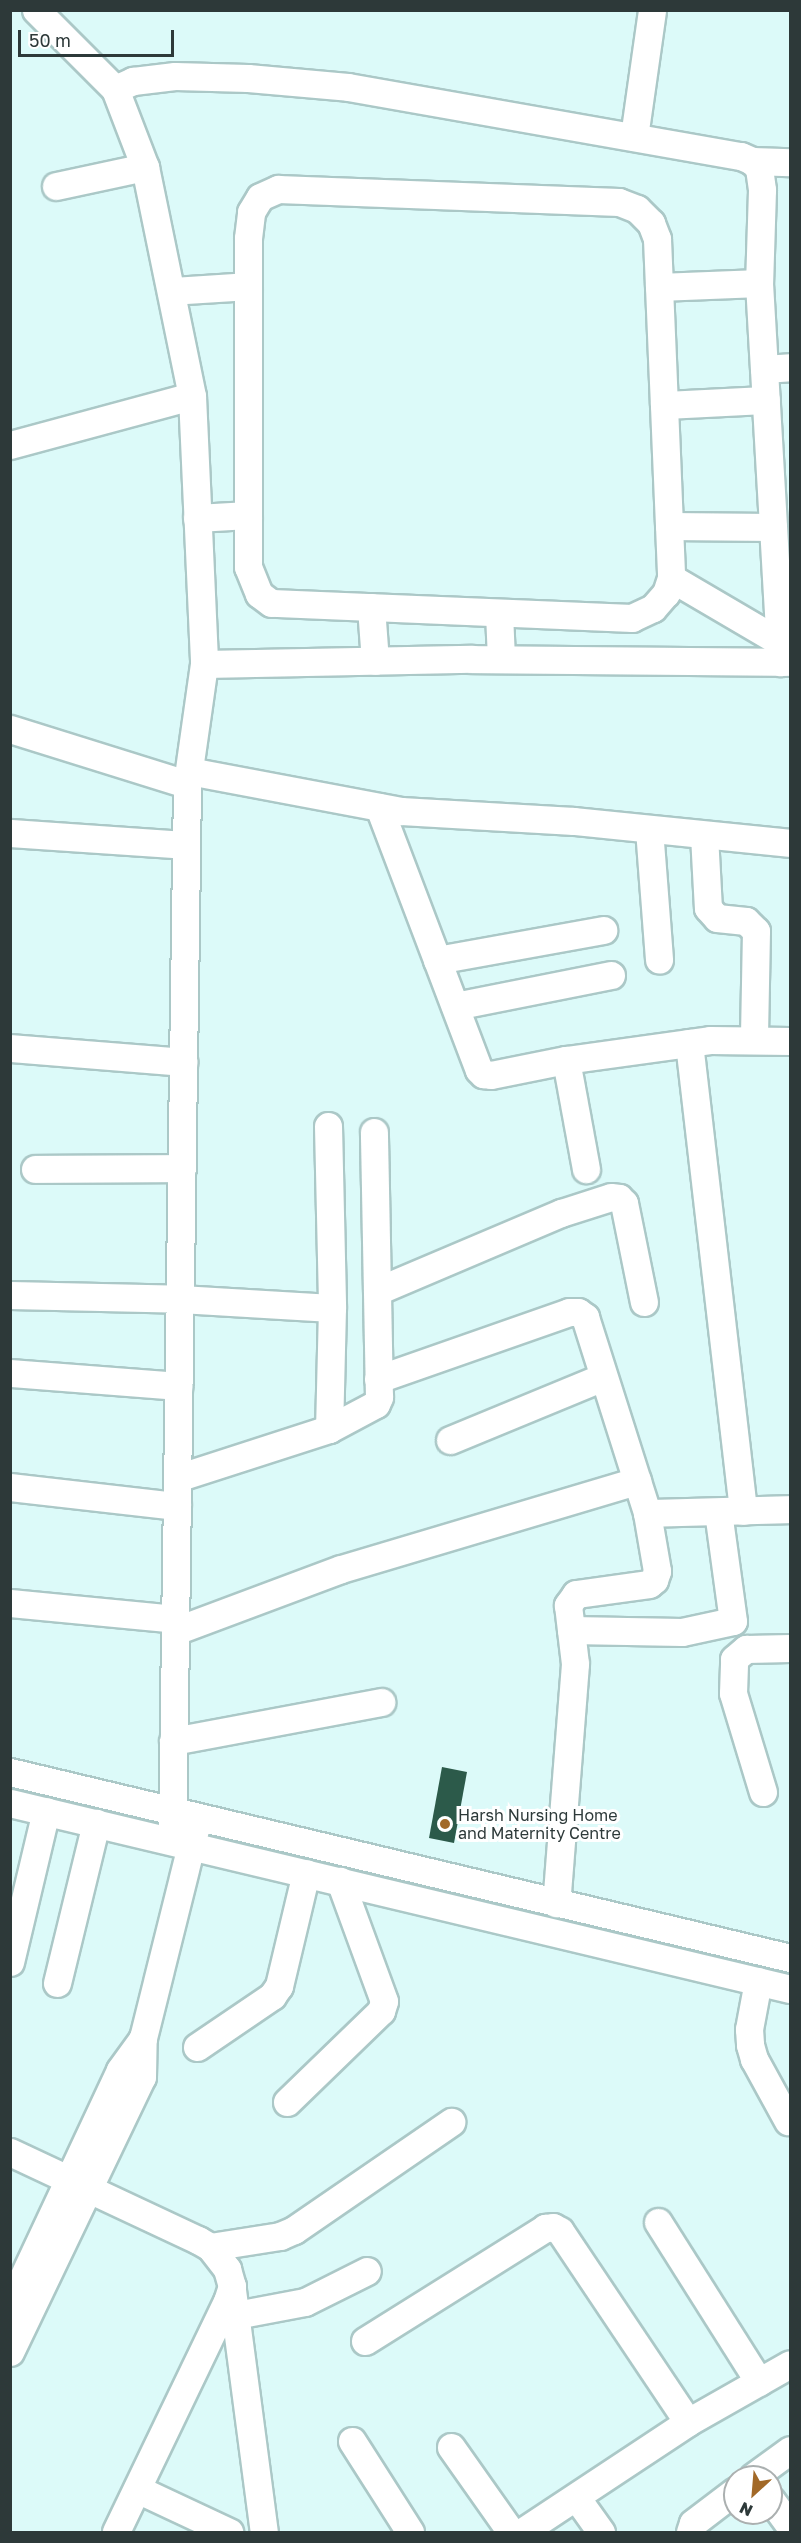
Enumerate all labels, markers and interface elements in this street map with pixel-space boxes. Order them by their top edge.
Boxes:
scale bar [21,18,177,56]
text: 50 m [29,29,71,51]
place label: Harsh Nursing Home and Maternity Centre [458,1805,621,1843]
marker: Harsh Nursing Home and Maternity Centre [436,1815,454,1833]
north arrow [723,2465,783,2525]
text: N [736,2498,756,2521]

